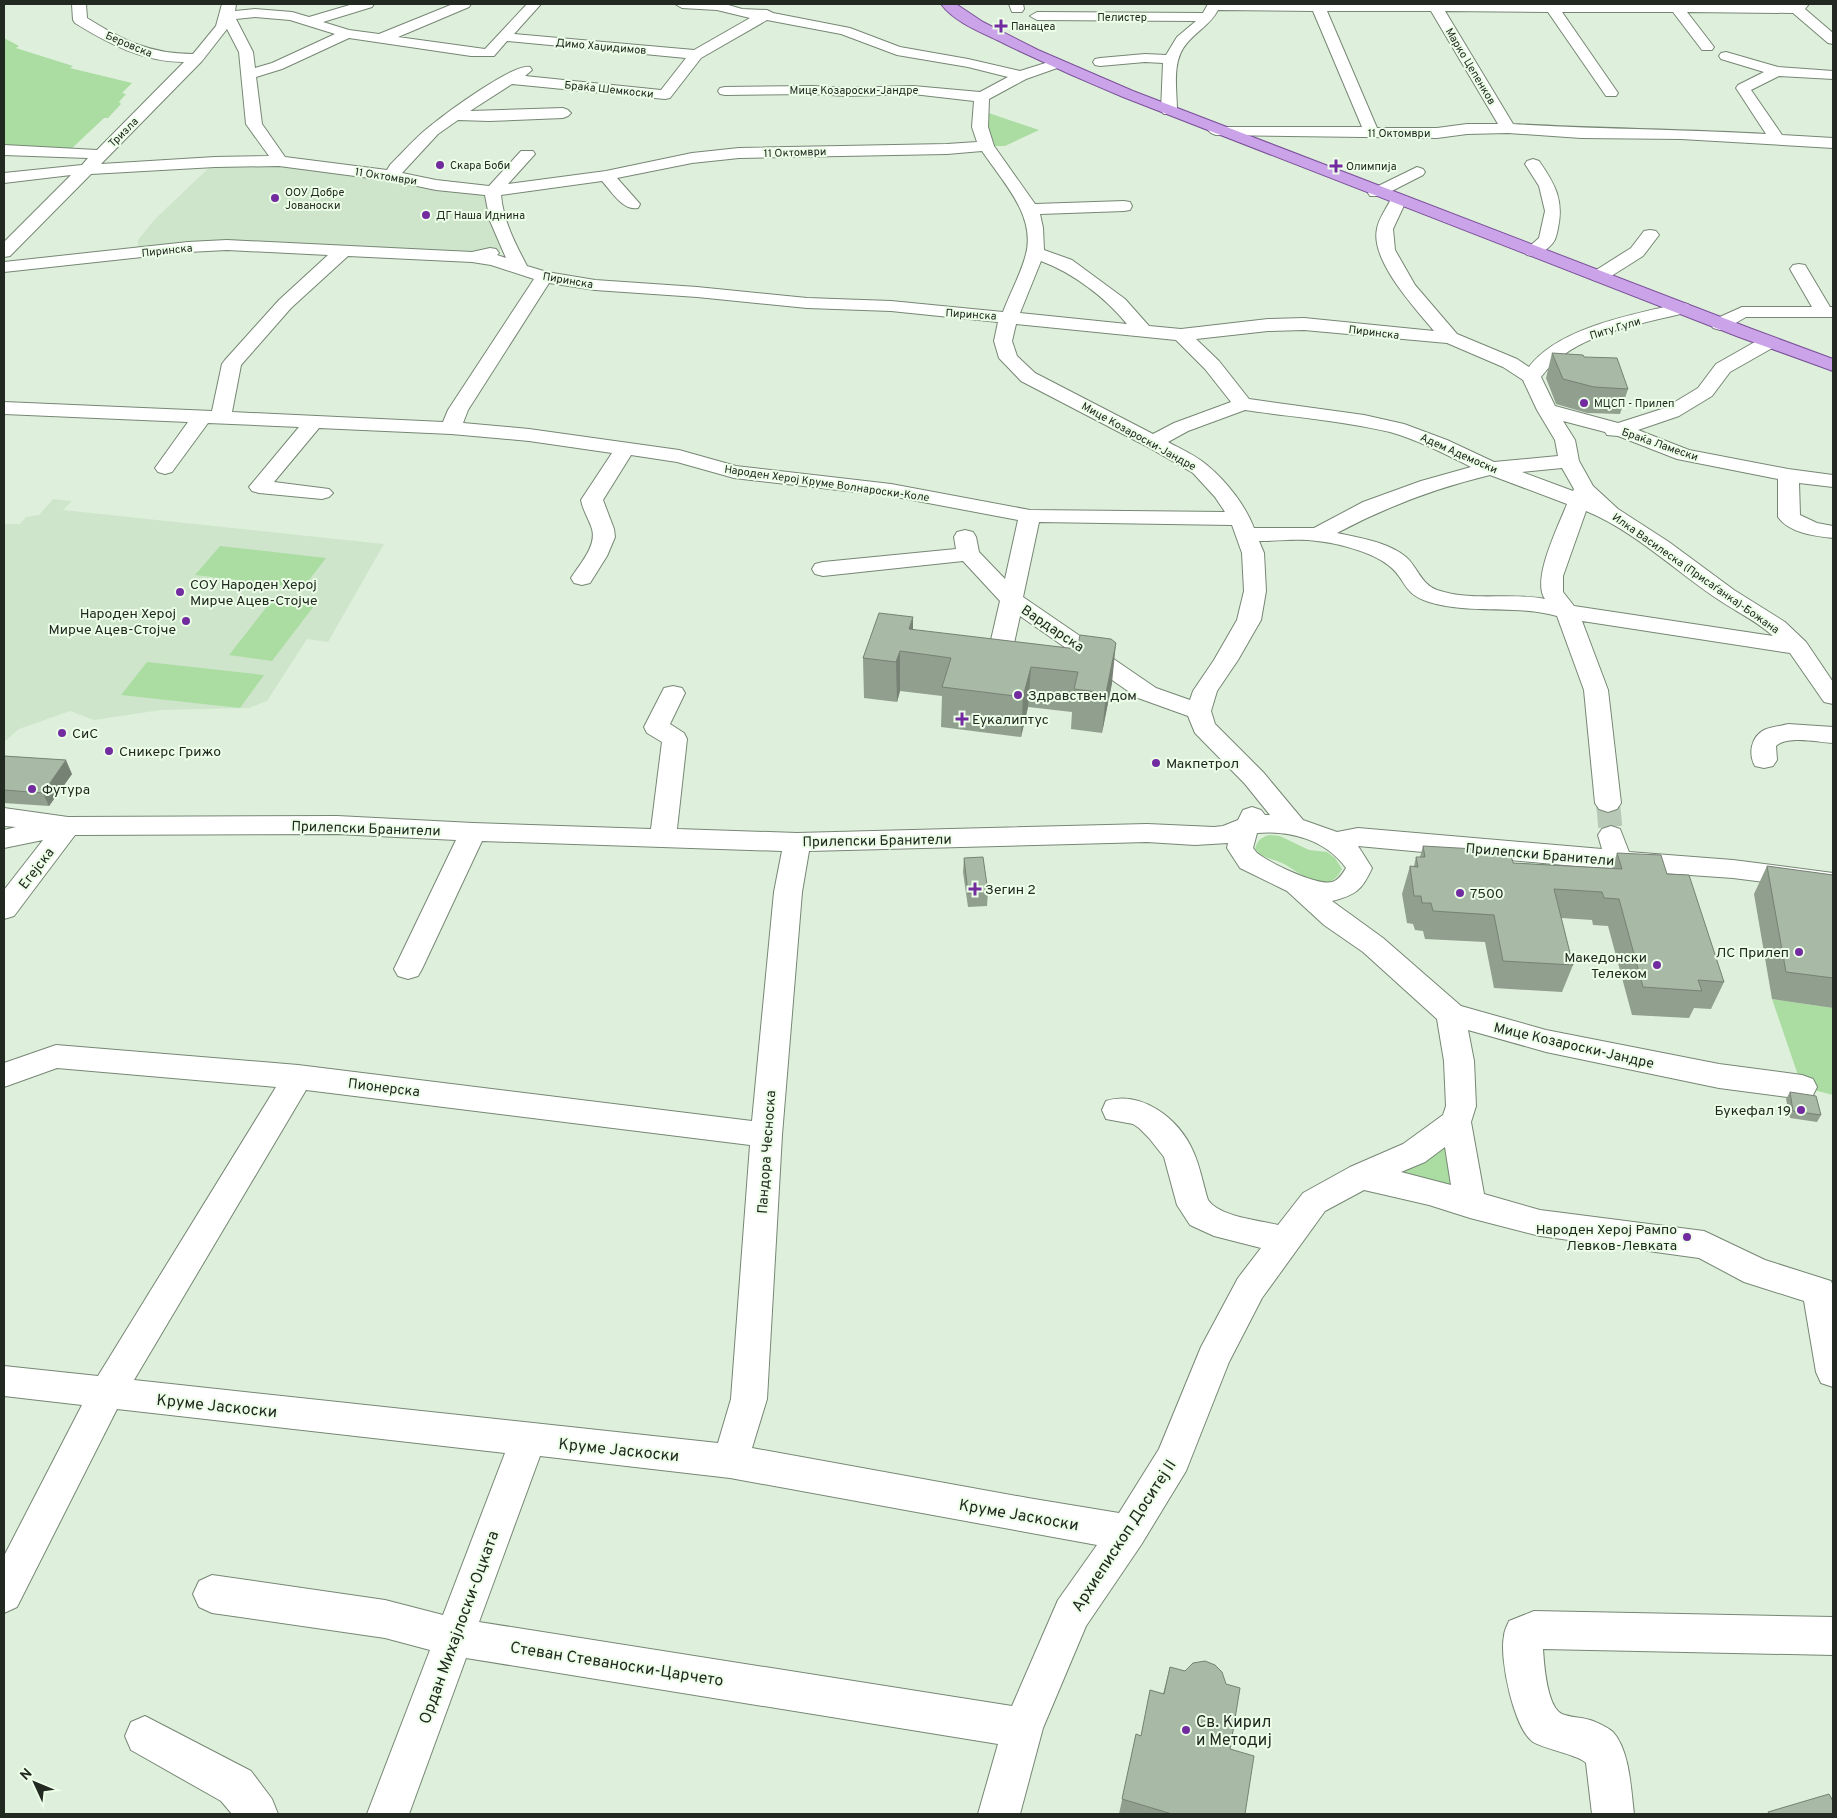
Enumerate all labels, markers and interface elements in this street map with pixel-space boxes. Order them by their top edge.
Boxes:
street label: Пелистер [1097,11,1147,25]
marker: Панацеа [995,20,1007,32]
place label: Панацеа [1011,20,1055,34]
street label: Марко Цепенков [1442,26,1499,107]
street label: Беровска [103,29,154,61]
street label: Димо Хаџидимов [555,36,647,58]
street label: Браќа Шемкоски [563,78,654,102]
street label: Мице Козароски-Јандре [790,84,918,98]
street label: Тризла [106,115,142,151]
street label: 11 Октомври [1368,127,1430,141]
street label: 11 Октомври [763,145,827,161]
marker: Скара Боби [434,159,446,171]
place label: Скара Боби [450,159,510,173]
marker: Олимпија [1330,160,1342,172]
place label: Олимпија [1346,160,1397,174]
street label: 11 Октомври [354,165,418,189]
place label: ООУ Добре Јованоски [285,186,344,213]
marker: ООУ Добре Јованоски [269,192,281,204]
marker: ДГ Наша Иднина [420,209,432,221]
place label: ДГ Наша Иднина [436,209,525,223]
street label: Пиринска [141,241,193,261]
street label: Пиринска [541,270,594,292]
street label: Пиринска [945,306,997,324]
street label: Питу Гули [1588,315,1642,343]
street label: Пиринска [1348,323,1400,343]
marker: МЦСП - Прилеп [1578,397,1590,409]
place label: МЦСП - Прилеп [1594,397,1674,411]
street label: Мице Козароски-Јандре [1079,400,1198,474]
street label: Браќа Ламески [1620,425,1700,465]
street label: Адем Адемоски [1418,431,1499,477]
street label: Народен Херој Круме Волнароски-Коле [723,463,930,505]
street label: Илка Василеска (Присаѓанка)-Божана [1609,510,1782,637]
place label: СОУ Народен Херој Мирче Ацев-Стојче [190,577,318,610]
marker: СОУ Народен Херој Мирче Ацев-Стојче [174,586,186,598]
street label: Вардарска [1018,602,1087,656]
place label: Народен Херој Мирче Ацев-Стојче [48,606,176,639]
marker: Народен Херој Мирче Ацев-Стојче [180,615,192,627]
place label: Здравствен дом [1028,688,1137,705]
marker: Здравствен дом [1012,689,1024,701]
place label: Еукалиптус [972,712,1049,729]
marker: Еукалиптус [956,713,968,725]
place label: СиС [72,726,98,743]
marker: СиС [56,727,68,739]
place label: Сникерс Грижо [119,744,221,761]
marker: Сникерс Грижо [103,745,115,757]
place label: Макпетрол [1166,756,1239,773]
marker: Макпетрол [1150,757,1162,769]
place label: Футура [42,782,90,799]
marker: Футура [26,783,38,795]
street label: Прилепски Бранители [291,818,441,841]
street label: Прилепски Бранители [802,832,952,851]
street label: Прилепски Бранители [1465,841,1615,870]
street label: Егејска [16,845,59,893]
place label: Зегин 2 [985,882,1036,899]
marker: Зегин 2 [969,883,981,895]
place label: 7500 [1470,886,1504,903]
marker: 7500 [1454,887,1466,899]
place label: ЛС Прилеп [1715,945,1789,962]
marker: ЛС Прилеп [1793,946,1805,958]
place label: Македонски Телеком [1564,950,1647,983]
marker: Македонски Телеком [1651,959,1663,971]
street label: Мице Козароски-Јандре [1492,1020,1655,1073]
street label: Пионерска [347,1076,421,1101]
street label: Пандора Чесноска [755,1090,780,1214]
place label: Букефал 19 [1715,1103,1791,1120]
marker: Букефал 19 [1795,1104,1807,1116]
place label: Народен Херој Рампо Левков-Левката [1536,1222,1677,1255]
marker: Народен Херој Рампо Левков-Левката [1681,1231,1693,1243]
street label: Круме Јаскоски [155,1391,278,1423]
street label: Круме Јаскоски [557,1435,680,1467]
street label: Архиепископ Доситеј II [1068,1456,1181,1616]
street label: Круме Јаскоски [957,1496,1080,1536]
street label: Ордан Михајлоски-Оцката [416,1528,504,1727]
street label: Стеван Стеваноски-Царчето [509,1638,725,1692]
place label: Св. Кирил и Методиј [1196,1713,1272,1751]
marker: Св. Кирил и Методиј [1180,1724,1192,1736]
north arrow [10,1758,60,1808]
text: N [17,1765,36,1785]

